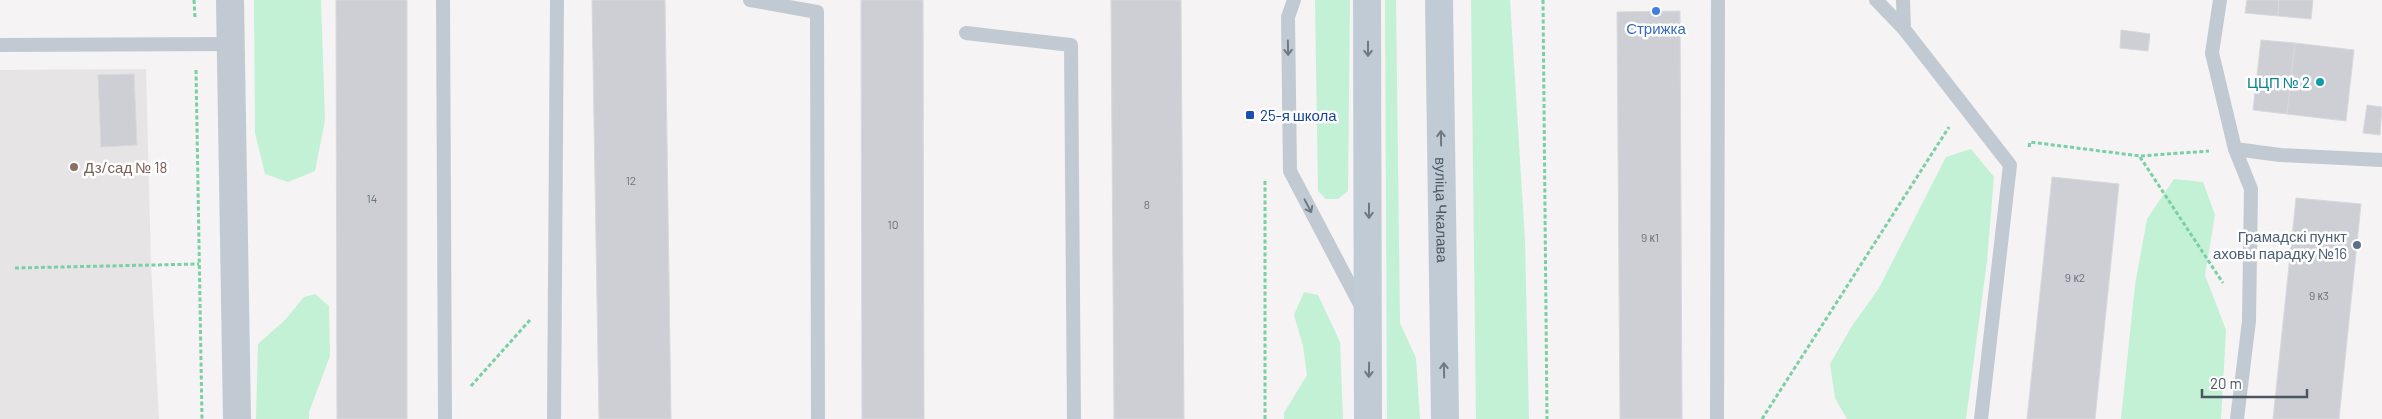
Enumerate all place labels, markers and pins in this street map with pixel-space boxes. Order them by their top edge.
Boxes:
marker: Стрижка [1650,5,1662,17]
place label: Стрижка [1626,19,1686,37]
place label: ЦЦП № 2 [2247,73,2310,91]
marker: ЦЦП № 2 [2314,76,2326,88]
place label: 25-я школа [1260,106,1337,124]
marker: 25-я школа [1244,109,1256,121]
place label: Дз/сад № 18 [84,158,167,176]
marker: Дз/сад № 18 [68,161,80,173]
place label: Грамадскі пункт аховы парадку №16 [2213,227,2347,262]
marker: Грамадскі пункт аховы парадку №16 [2351,239,2363,251]

